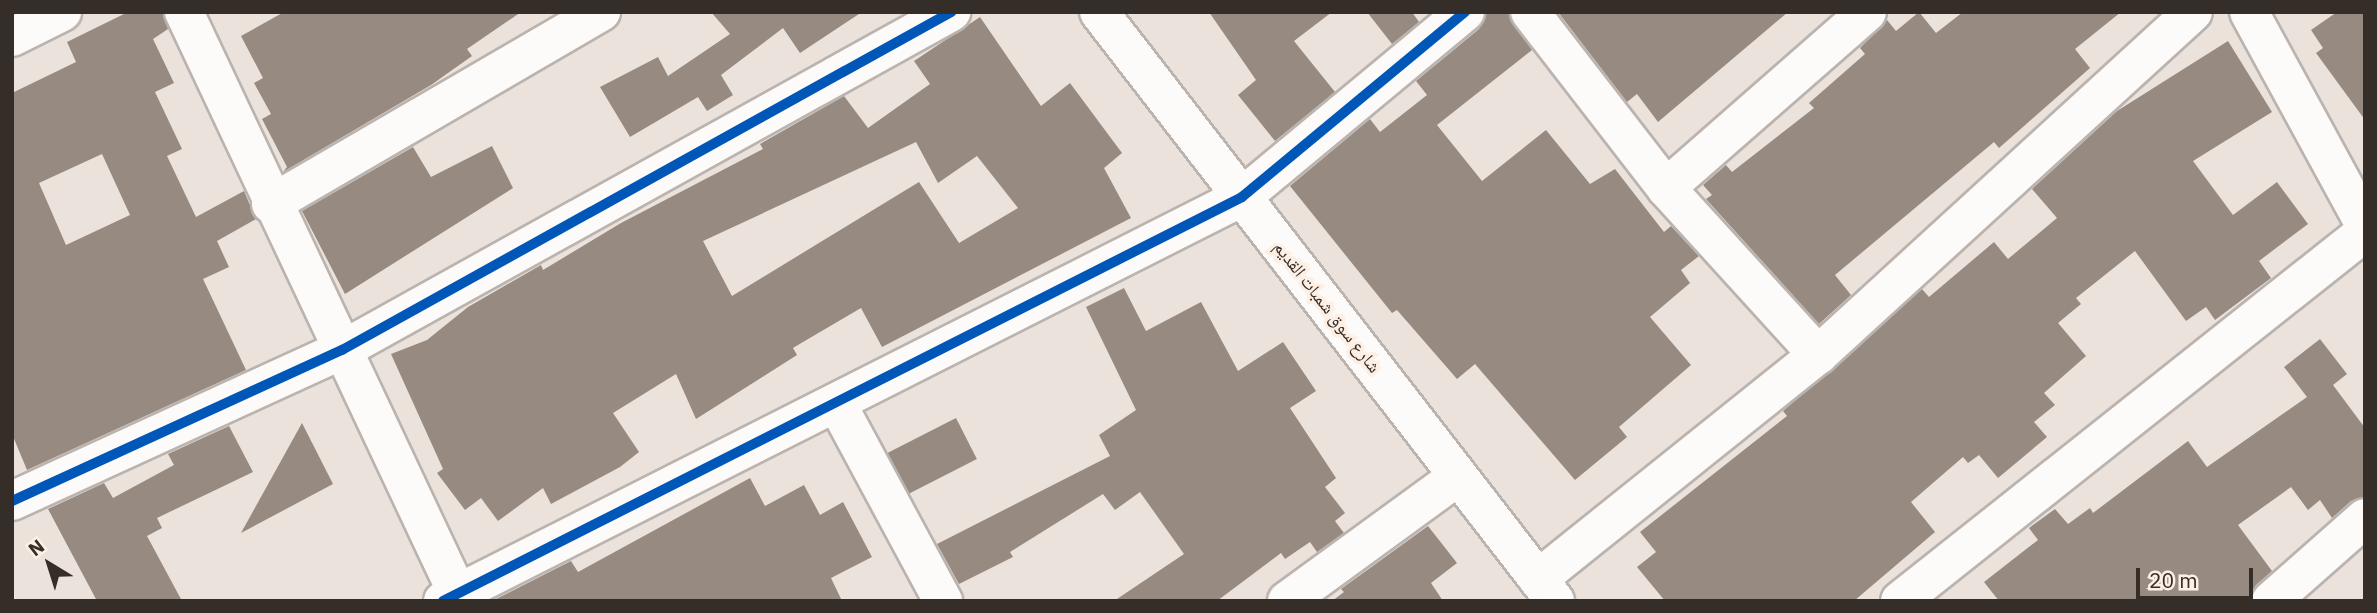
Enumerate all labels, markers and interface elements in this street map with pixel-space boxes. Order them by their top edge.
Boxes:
street label: شارع سوق شمبات القديم [1269,237,1385,377]
north arrow [14,529,84,599]
text: N [23,534,49,561]
scale bar [2139,554,2256,598]
text: 20 m [2149,566,2198,594]

